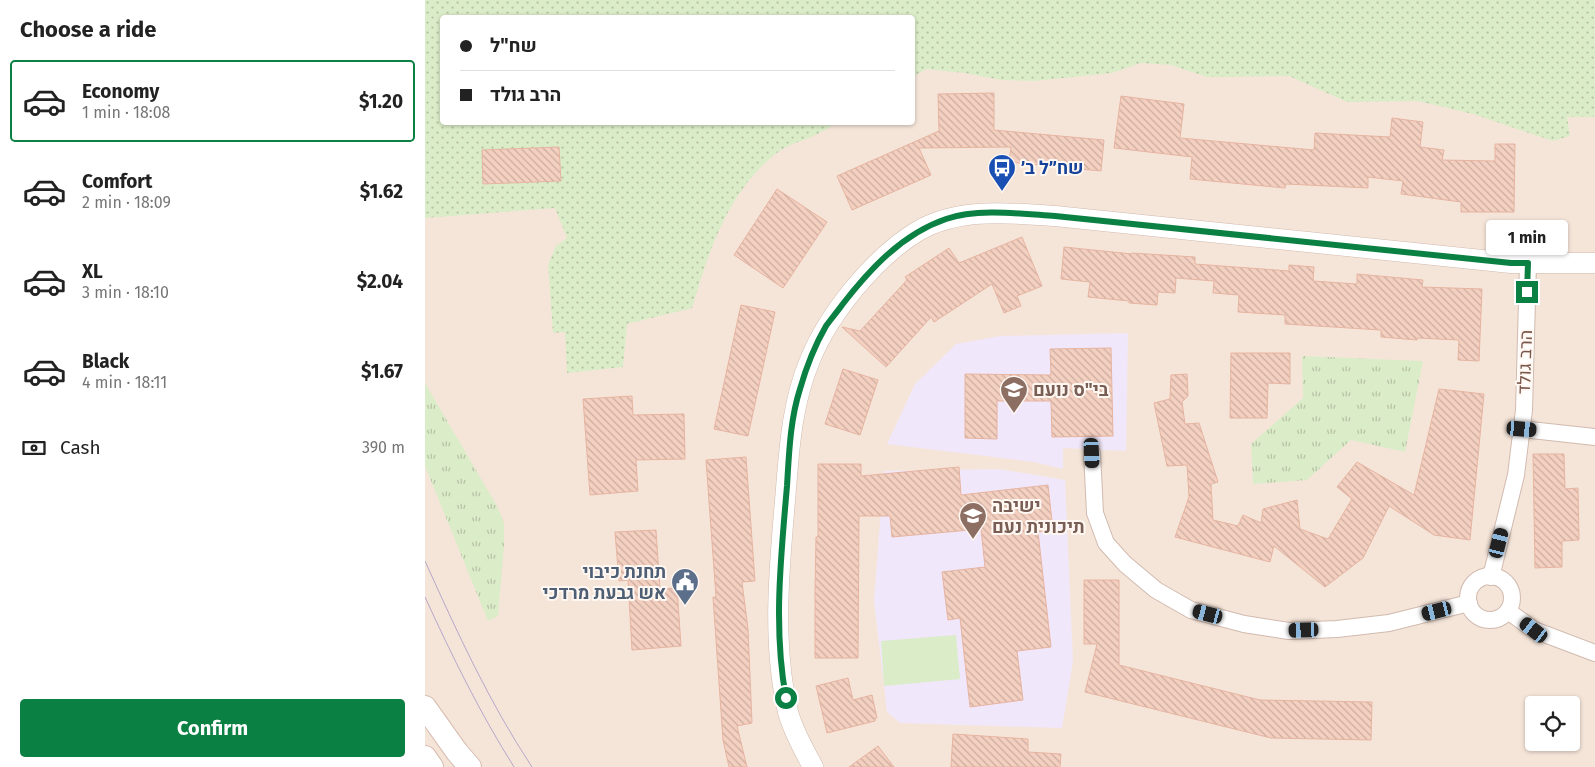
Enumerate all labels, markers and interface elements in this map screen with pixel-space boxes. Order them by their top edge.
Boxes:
text: Choose a ride [20,16,156,43]
text: שח"ל [490,34,537,57]
icon: car [22,79,67,124]
text: Economy [82,80,159,103]
text: הרב גולד [490,83,561,106]
text: $1.20 [359,90,403,113]
text: 1 min · 18:08 [82,103,170,122]
bus stop icon: שח״ל ב׳ [987,153,1017,192]
place label: שח״ל ב׳ [1021,157,1084,179]
icon: car [22,169,67,214]
text: Comfort [82,170,152,193]
text: $1.62 [360,180,403,203]
text: 2 min · 18:09 [82,193,171,212]
callout: 1 min [1486,220,1568,254]
text: 1 min [1508,228,1546,247]
icon: car [22,259,67,304]
text: XL [82,260,103,283]
text: $2.04 [357,270,403,293]
route end [1516,281,1538,303]
text: 3 min · 18:10 [82,283,169,302]
street label: הרב גולד [1513,329,1537,395]
icon: car [22,349,67,394]
text: Black [82,350,129,373]
text: $1.67 [361,360,403,383]
text: 4 min · 18:11 [82,373,167,392]
school or university icon: בי"ס נועם [999,375,1029,414]
place label: בי"ס נועם [1033,379,1109,401]
car [1506,420,1537,438]
icon: cash [20,434,48,462]
text: Cash [60,436,101,459]
text: 390 m [362,438,405,457]
car [1083,438,1100,468]
place label: ישיבה תיכונית נעם [992,495,1085,538]
school or university icon: ישיבה תיכונית נעם [958,501,988,540]
car [1488,527,1509,559]
place label: תחנת כיבוי אש גבעת מרדכי [543,561,666,604]
public building icon: תחנת כיבוי אש גבעת מרדכי [670,567,700,606]
car [1420,600,1453,622]
car [1191,603,1224,625]
car [1517,615,1550,645]
car [1288,622,1319,638]
route start [775,687,797,709]
map controls [1525,696,1580,751]
button: locate [1525,696,1580,751]
button: Confirm [20,699,405,757]

